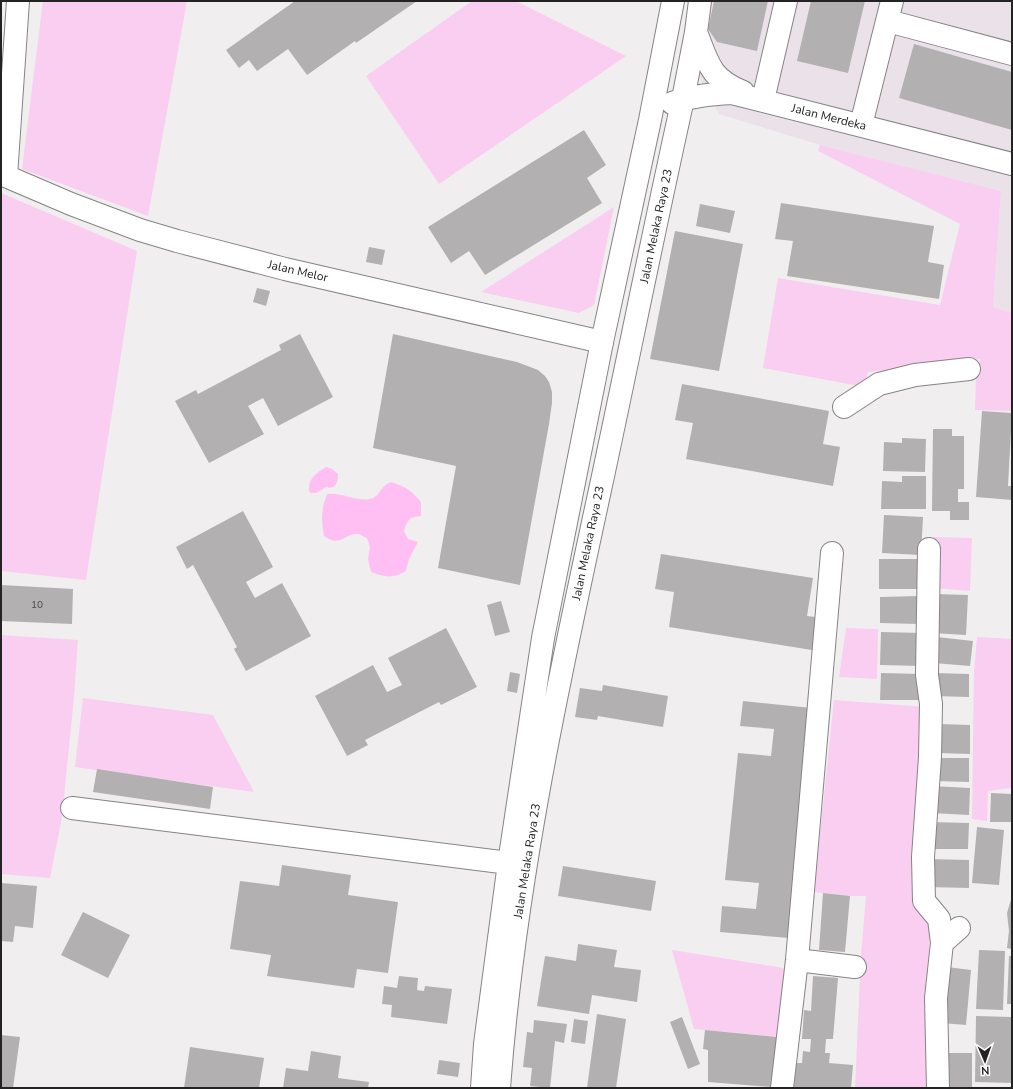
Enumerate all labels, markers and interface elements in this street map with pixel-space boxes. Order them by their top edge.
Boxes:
street label: Jalan Merdeka [789,100,868,134]
street label: Jalan Melaka Raya 23 [636,168,676,285]
street label: Jalan Melor [265,256,330,286]
street label: Jalan Melaka Raya 23 [568,485,608,602]
house number: 10 [31,598,43,612]
street label: Jalan Melaka Raya 23 [510,802,544,921]
north arrow [965,1041,1005,1081]
text: N [981,1063,990,1078]

